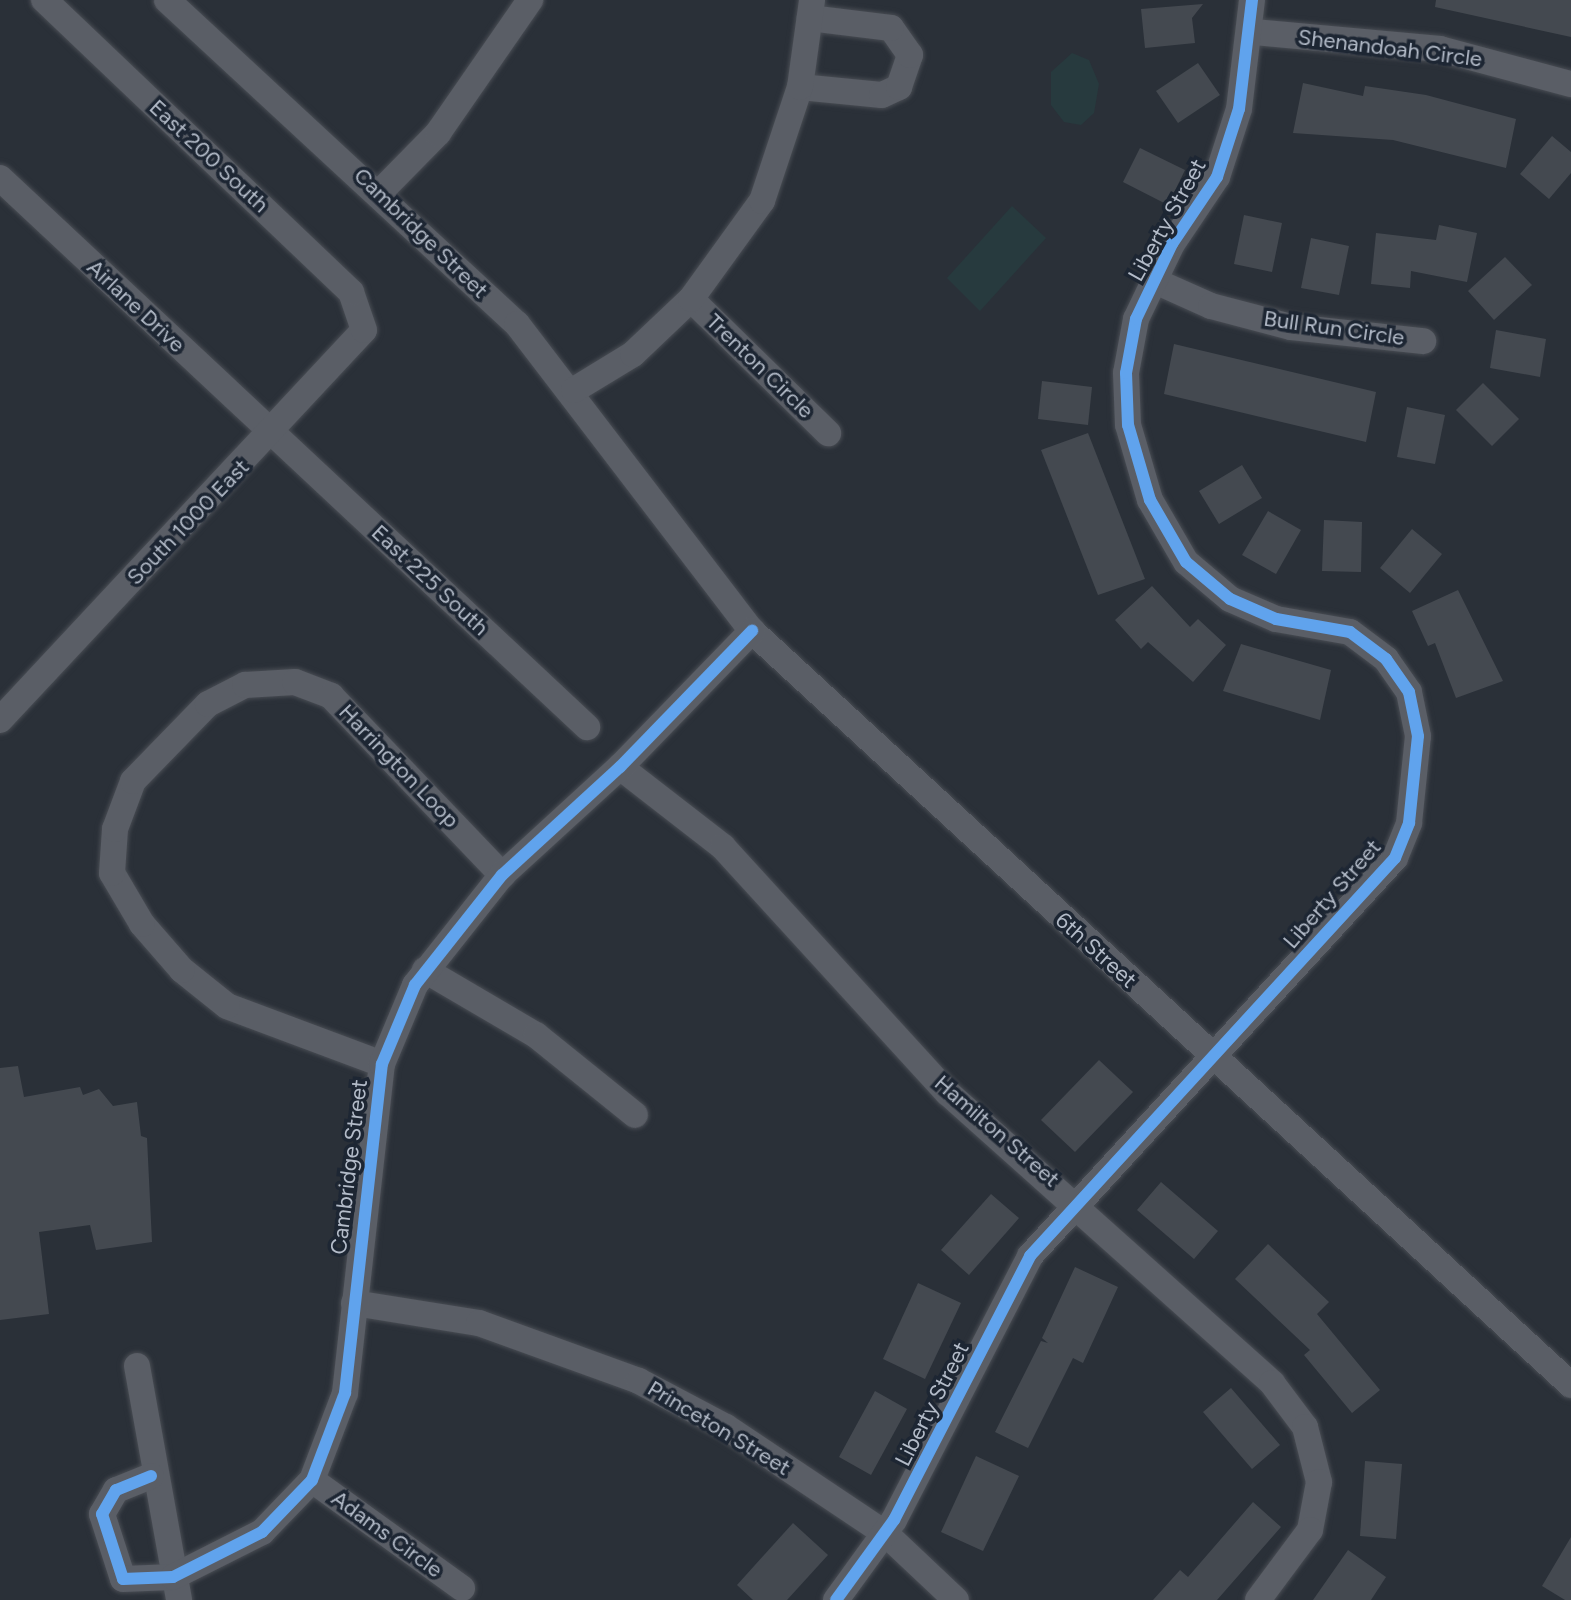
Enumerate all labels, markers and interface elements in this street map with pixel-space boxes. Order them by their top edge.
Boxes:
street label: Shenandoah Circle [1296,24,1484,72]
street label: East 200 South [144,94,274,218]
street label: Liberty Street [1123,154,1211,286]
street label: Cambridge Street [348,162,494,304]
street label: Airlane Drive [82,254,190,358]
street label: Bull Run Circle [1262,305,1406,351]
street label: Trenton Circle [701,308,819,424]
street label: South 1000 East [121,454,255,590]
street label: East 225 South [366,519,494,641]
street label: Harrington Loop [333,699,465,833]
street label: Liberty Street [1277,834,1387,954]
street label: 6th Street [1050,907,1142,993]
street label: Hamilton Street [929,1070,1065,1192]
street label: Cambridge Street [325,1078,373,1256]
street label: Liberty Street [889,1338,975,1470]
street label: Princeton Street [643,1375,795,1481]
street label: Adams Circle [326,1485,448,1583]

